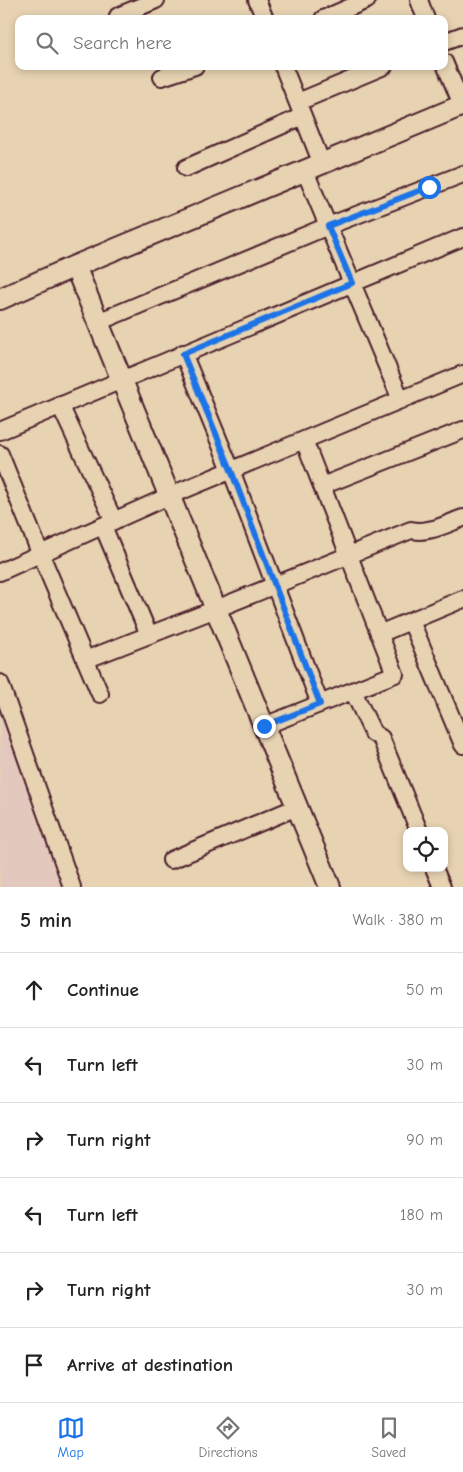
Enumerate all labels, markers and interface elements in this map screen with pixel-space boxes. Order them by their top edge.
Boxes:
search box [15,15,448,70]
icon: search [33,29,61,57]
text: Search here [73,32,172,54]
route start [418,176,441,199]
route end [253,715,276,738]
map controls [403,827,448,872]
button: locate [403,827,448,872]
text: 5 min [20,908,72,932]
text: Walk · 380 m [353,911,443,929]
icon: ahead [20,976,48,1004]
text: Continue [67,979,139,1001]
text: 50 m [406,981,443,999]
icon: left [20,1051,48,1079]
text: Turn left [67,1054,138,1076]
text: 30 m [407,1056,443,1074]
icon: right [20,1126,48,1154]
text: Turn right [67,1129,151,1151]
text: 90 m [406,1131,443,1149]
icon: left [20,1201,48,1229]
text: Turn left [67,1204,138,1226]
text: 180 m [400,1206,443,1224]
icon: right [20,1276,48,1304]
text: Turn right [67,1279,151,1301]
text: 30 m [407,1281,443,1299]
icon: arrive [20,1351,48,1379]
text: Arrive at destination [67,1354,233,1376]
tab: Map [57,1414,85,1461]
tab: Directions [198,1414,258,1461]
tab: Saved [371,1414,406,1461]

